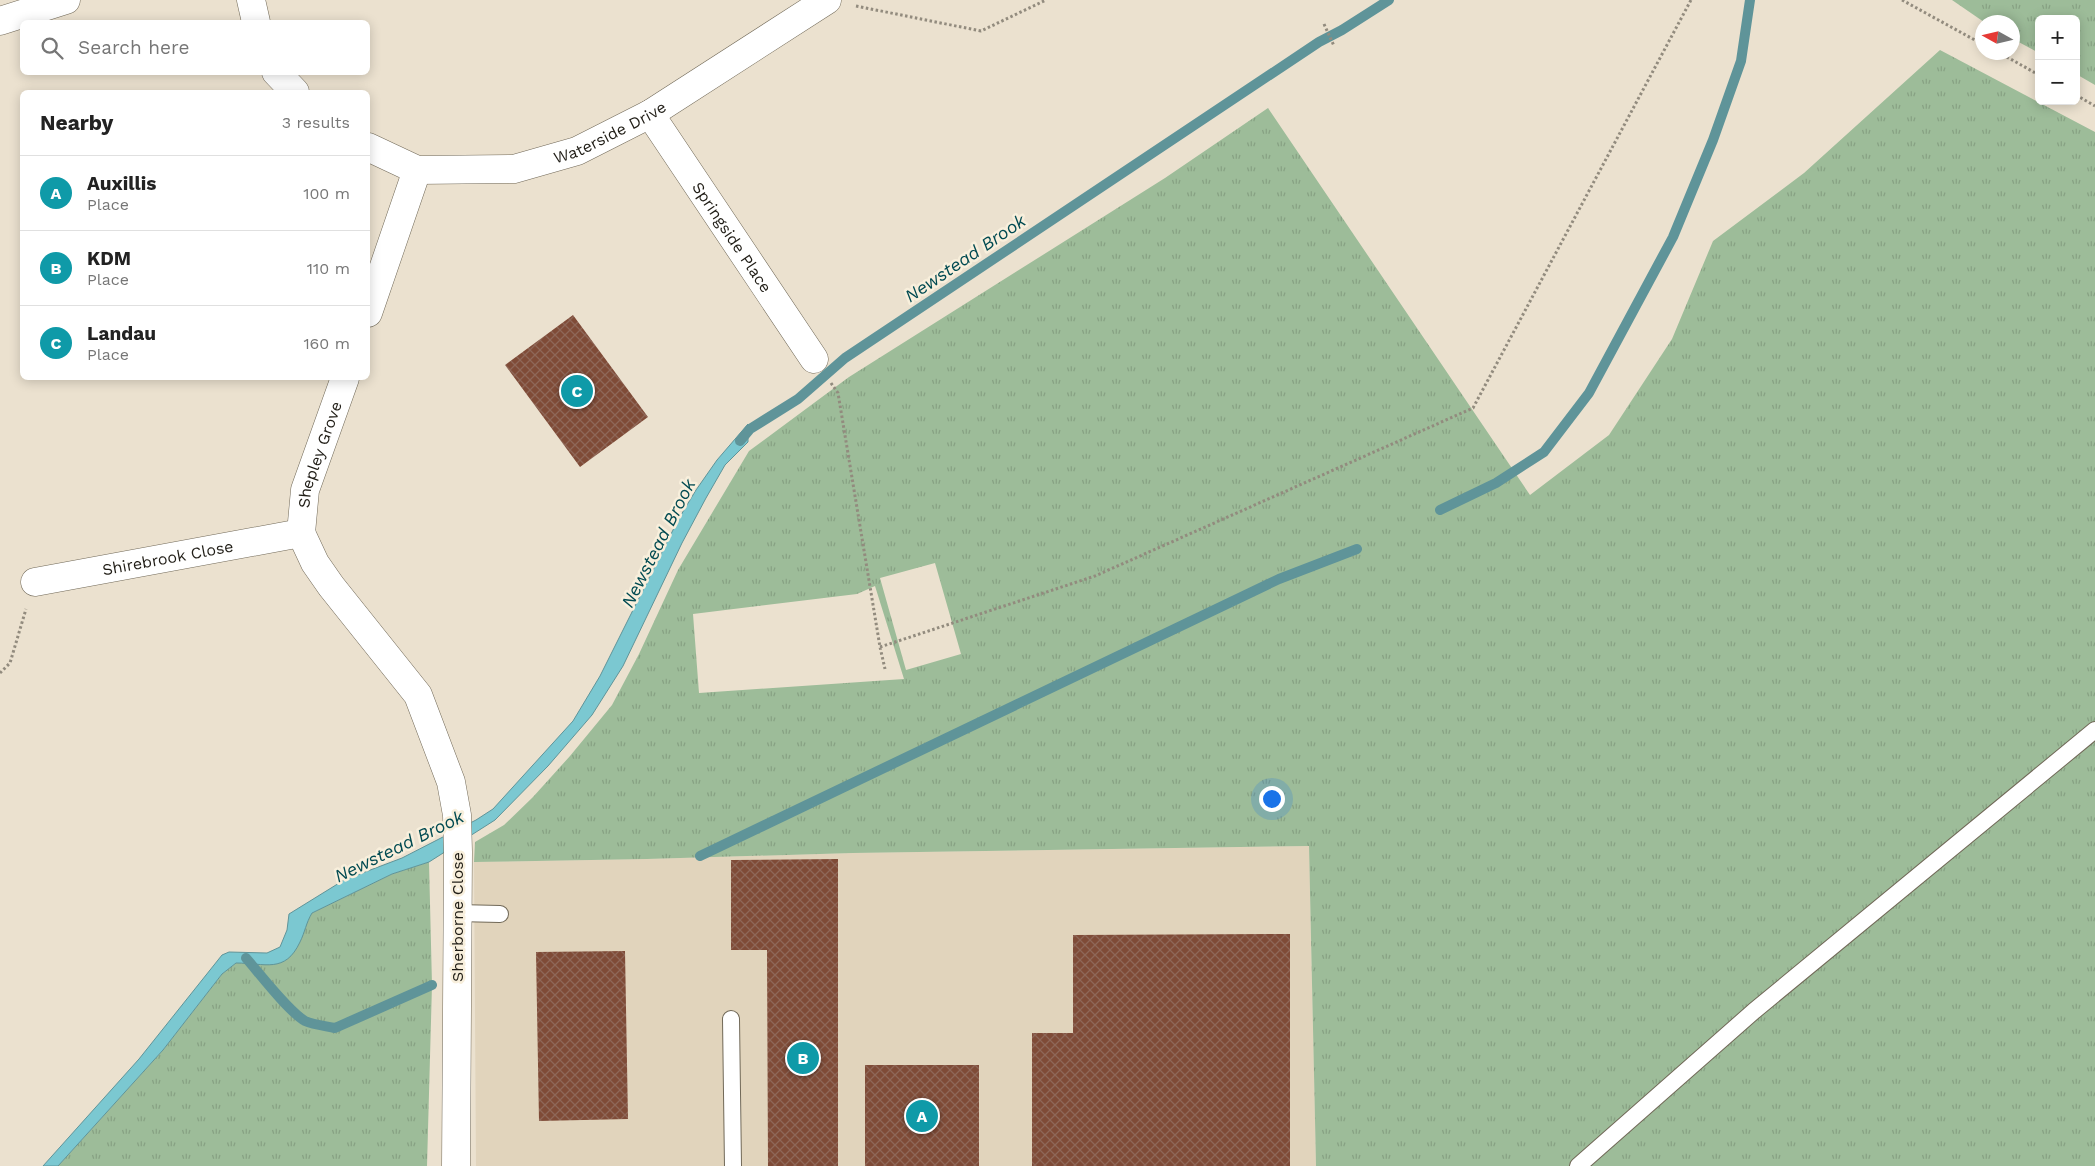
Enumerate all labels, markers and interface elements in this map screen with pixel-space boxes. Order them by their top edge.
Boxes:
north arrow [1975,15,2020,60]
map controls [2035,15,2080,105]
button: + [2035,15,2080,60]
search box [20,20,370,75]
icon: search [38,34,66,62]
text: Search here [78,36,189,59]
button: − [2035,60,2080,105]
street label: Waterside Drive [551,97,669,167]
text: Nearby [40,110,113,135]
text: 3 results [282,113,350,132]
text: Auxillis [87,172,156,195]
street label: Springside Place [689,178,776,296]
text: A [51,184,61,203]
text: 100 m [303,184,350,203]
text: Place [87,195,129,214]
water label: Newstead Brook [901,209,1030,306]
text: KDM [87,247,131,270]
text: B [51,259,61,278]
text: 110 m [307,259,350,278]
text: Place [87,270,129,289]
text: Landau [87,322,156,345]
text: C [51,334,61,353]
text: 160 m [303,334,350,353]
text: Place [87,345,129,364]
pin: C [561,372,593,410]
street label: Shepley Grove [294,399,345,509]
water label: Newstead Brook [617,474,700,611]
street label: Shirebrook Close [101,536,235,579]
your location [1259,786,1285,812]
water label: Newstead Brook [331,805,468,886]
street label: Sherborne Close [448,852,467,982]
pin: B [787,1039,819,1077]
pin: A [906,1097,938,1135]

